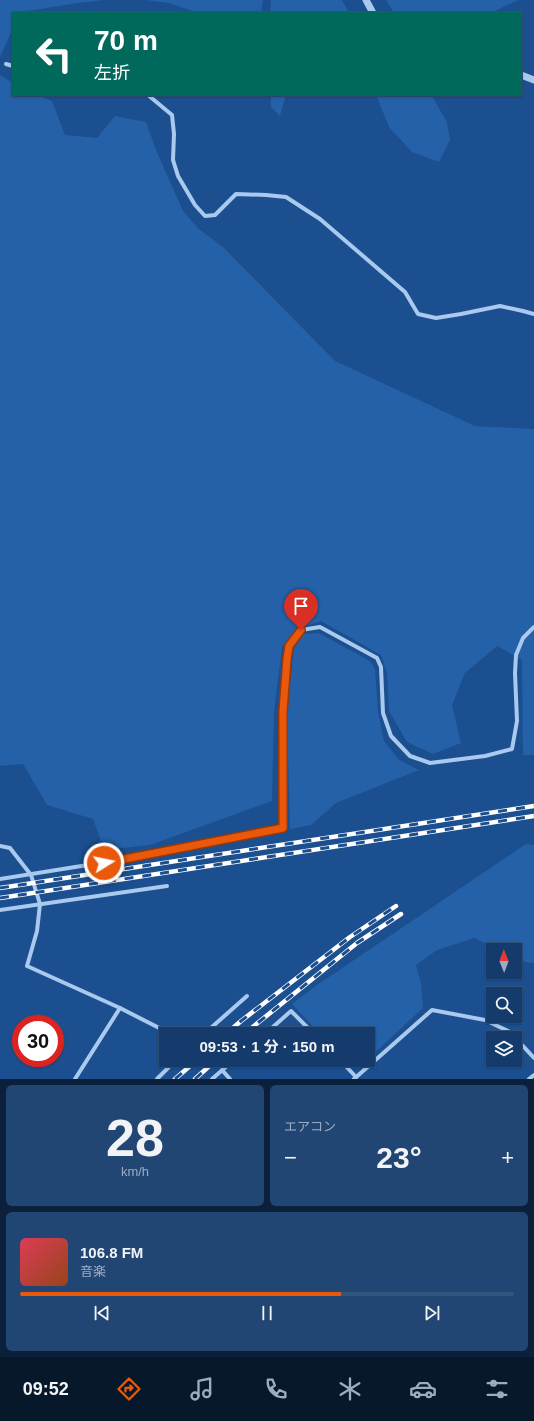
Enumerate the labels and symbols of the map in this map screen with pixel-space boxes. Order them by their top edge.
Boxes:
pin [284,589,318,630]
position arrow [83,842,125,884]
north arrow [486,943,522,979]
speed limit sign: 30 [12,1015,64,1067]

